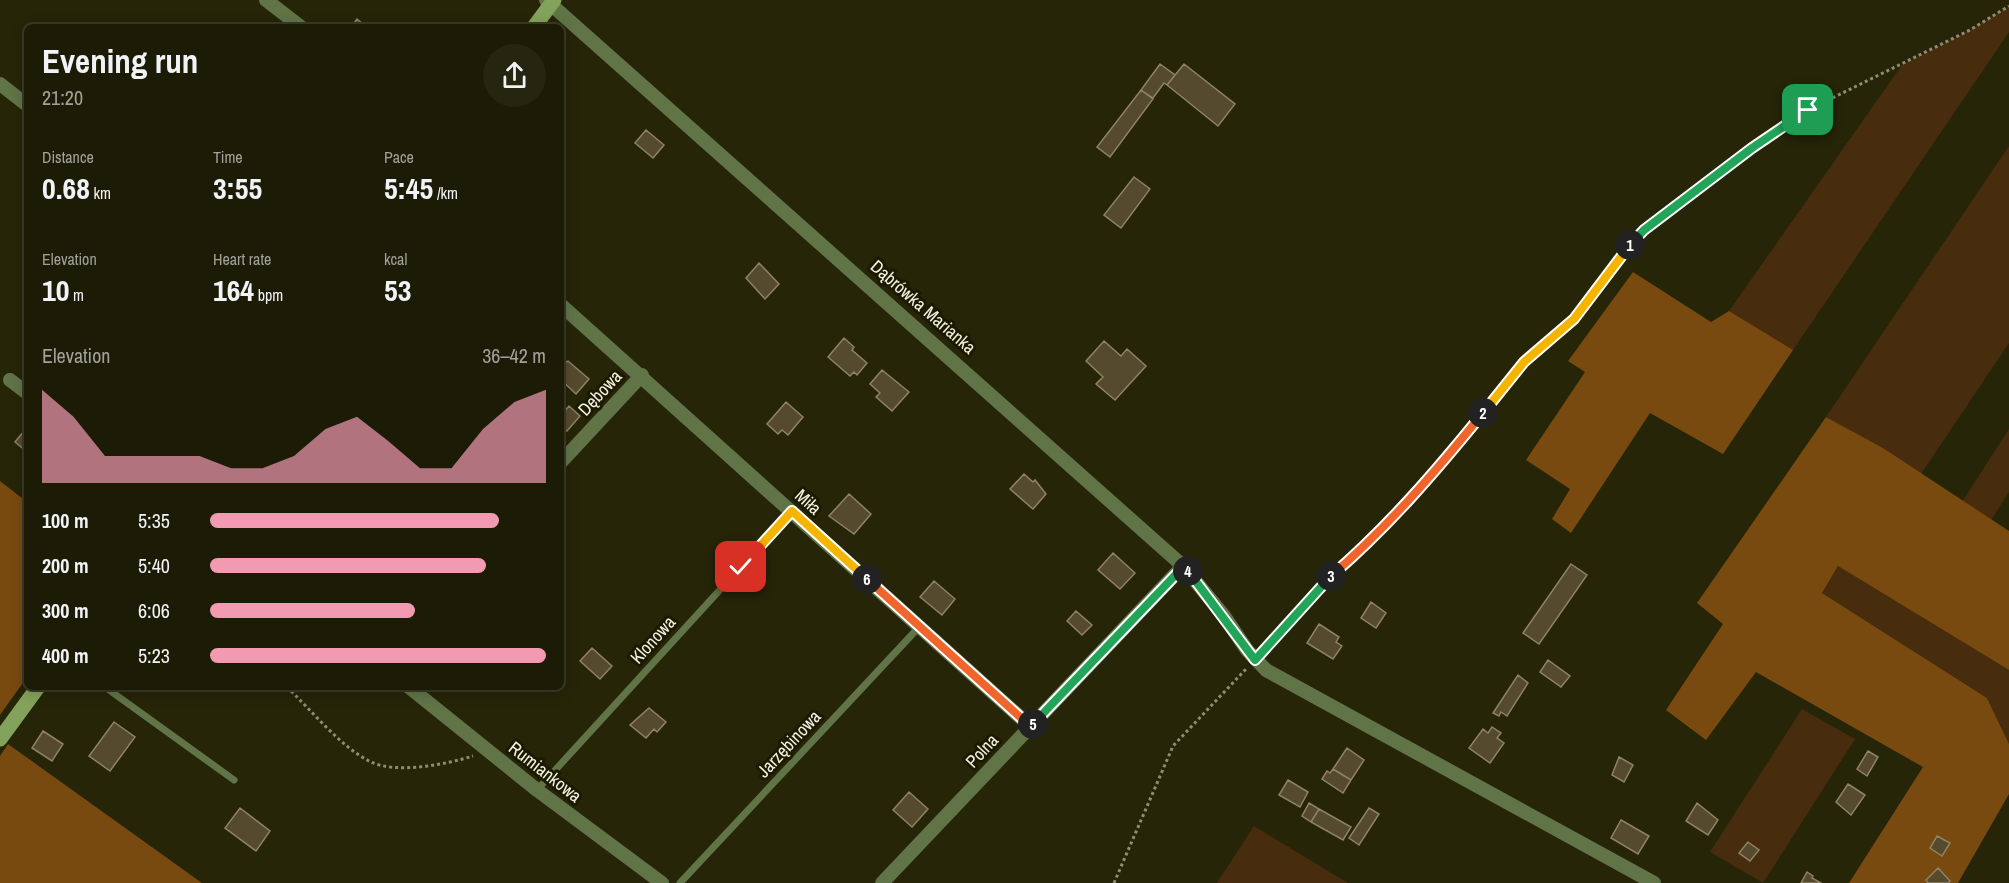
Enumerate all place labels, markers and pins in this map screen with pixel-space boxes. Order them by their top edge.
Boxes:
pin [1782,84,1833,135]
pin: 1 [1615,230,1645,260]
pin: 2 [1468,398,1498,428]
pin [715,541,766,592]
pin: 4 [1173,556,1203,586]
pin: 3 [1316,561,1346,591]
pin: 6 [852,564,882,594]
pin: 5 [1018,709,1048,739]

